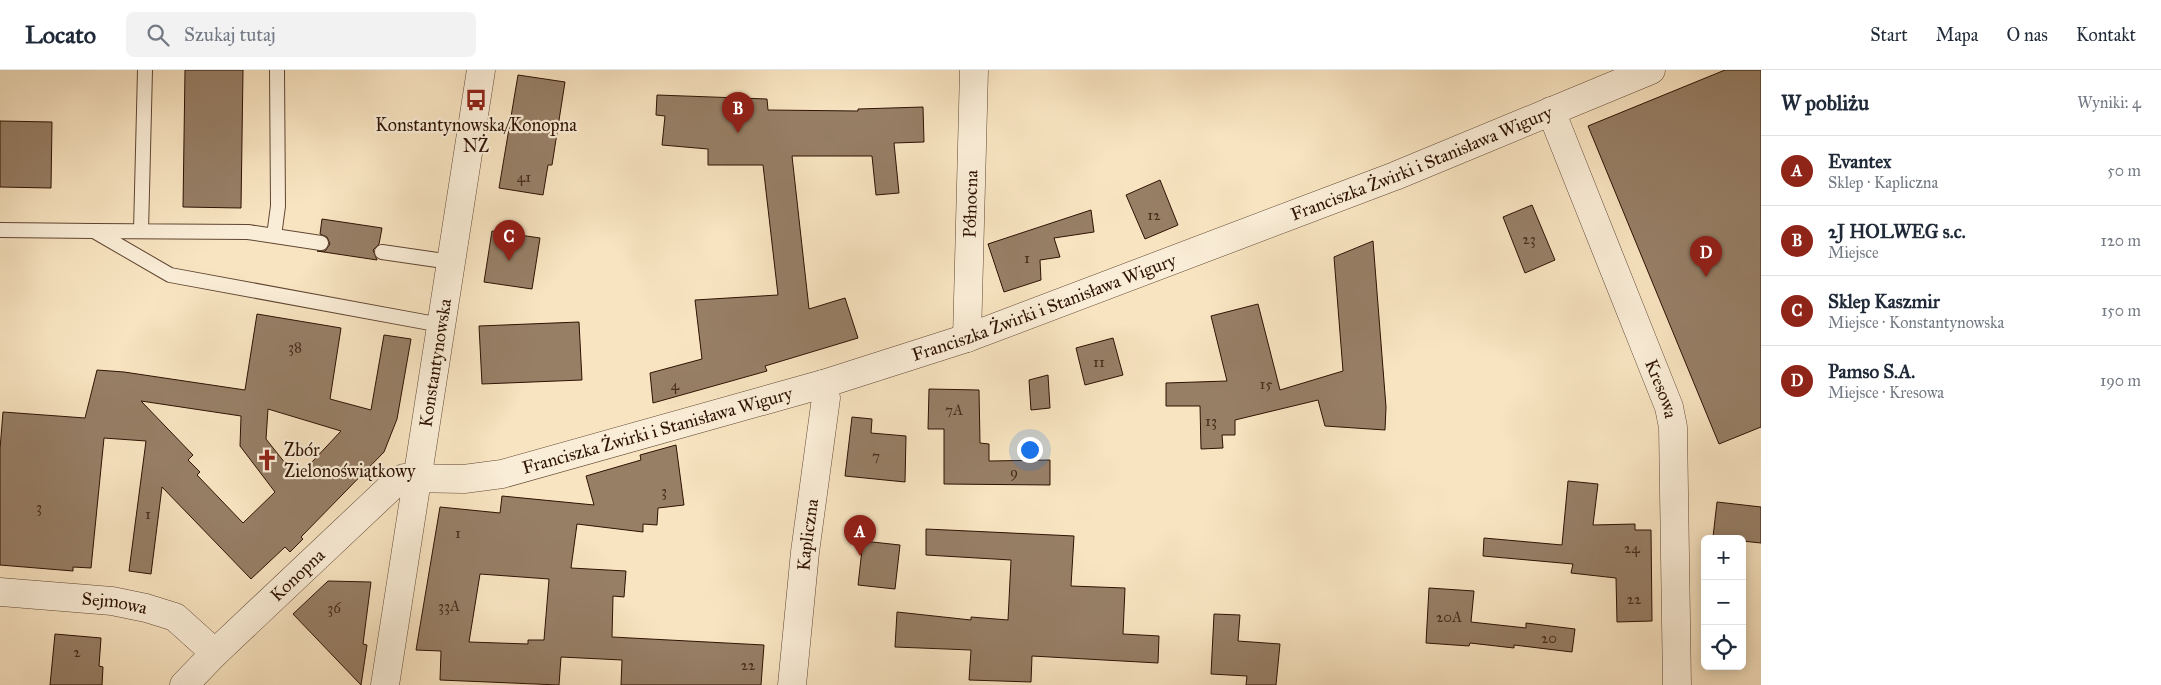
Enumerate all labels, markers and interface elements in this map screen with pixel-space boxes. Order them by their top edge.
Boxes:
search box [126,12,476,57]
text: Locato [25,20,96,50]
icon: search [144,21,172,49]
text: Szukaj tutaj [184,23,276,46]
text: Start [1870,24,1908,46]
text: Mapa [1936,24,1978,46]
text: O nas [2006,24,2048,46]
text: Kontakt [2076,24,2136,46]
bus stop icon: Konstantynowska/Konopna NŻ [463,87,489,113]
text: W pobliżu [1781,90,1869,116]
pin: B [722,92,754,133]
text: Wyniki: 4 [2077,93,2141,112]
street label: Franciszka Żwirki i Stanisława Wigury [1287,101,1556,226]
place label: Konstantynowska/Konopna NŻ [375,114,577,157]
text: Evantex [1828,150,1892,173]
text: A [1792,161,1802,180]
text: 50 m [2107,161,2141,180]
house number: 41 [517,168,531,186]
street label: Północna [959,169,982,238]
text: Sklep · Kapliczna [1828,173,1938,192]
house number: 12 [1147,206,1161,224]
pin: C [493,220,525,261]
text: 2J HOLWEG s.c. [1828,220,1966,243]
house number: 23 [1522,230,1536,248]
text: B [1792,231,1802,250]
text: 120 m [2101,231,2141,250]
pin: D [1690,236,1722,277]
text: Miejsce [1828,243,1879,262]
street label: Franciszka Żwirki i Stanisława Wigury [909,249,1180,366]
house number: 1 [1024,249,1030,267]
text: Sklep Kaszmir [1828,290,1940,313]
street label: Konstantynowska [414,297,456,429]
text: C [1792,301,1802,320]
text: 150 m [2101,301,2141,320]
text: Miejsce · Konstantynowska [1828,313,2004,332]
house number: 38 [288,338,302,356]
house number: 11 [1093,353,1105,371]
street label: Kresowa [1640,356,1682,421]
text: Pamso S.A. [1828,360,1915,383]
text: D [1791,371,1803,390]
text: 190 m [2100,371,2141,390]
house number: 15 [1260,375,1272,393]
house number: 4 [671,376,680,394]
street label: Franciszka Żwirki i Stanisława Wigury [520,382,796,479]
text: Miejsce · Kresowa [1828,383,1944,402]
house number: 7A [945,401,963,419]
house number: 13 [1205,412,1217,430]
your location [1017,437,1043,463]
place label: Zbór Zielonoświątkowy [284,439,416,482]
church icon: Zbór Zielonoświątkowy [254,447,280,473]
house number: 7 [872,447,880,465]
house number: 9 [1010,463,1018,481]
house number: 3 [661,482,667,500]
street label: Kapliczna [792,497,823,572]
house number: 3 [36,498,42,516]
house number: 1 [145,505,151,523]
pin: A [844,515,876,556]
house number: 1 [455,524,461,542]
map controls [1701,535,1746,670]
button: + [1701,535,1746,580]
house number: 24 [1624,539,1641,557]
street label: Konopna [266,544,330,606]
button: − [1701,580,1746,625]
street label: Sejmowa [81,588,149,619]
house number: 22 [1627,590,1642,608]
house number: 33A [438,597,460,615]
house number: 36 [327,599,342,617]
house number: 20A [1436,608,1462,626]
button: locate [1701,625,1746,670]
house number: 20 [1541,629,1557,647]
house number: 2 [73,643,81,661]
house number: 22 [741,656,756,674]

